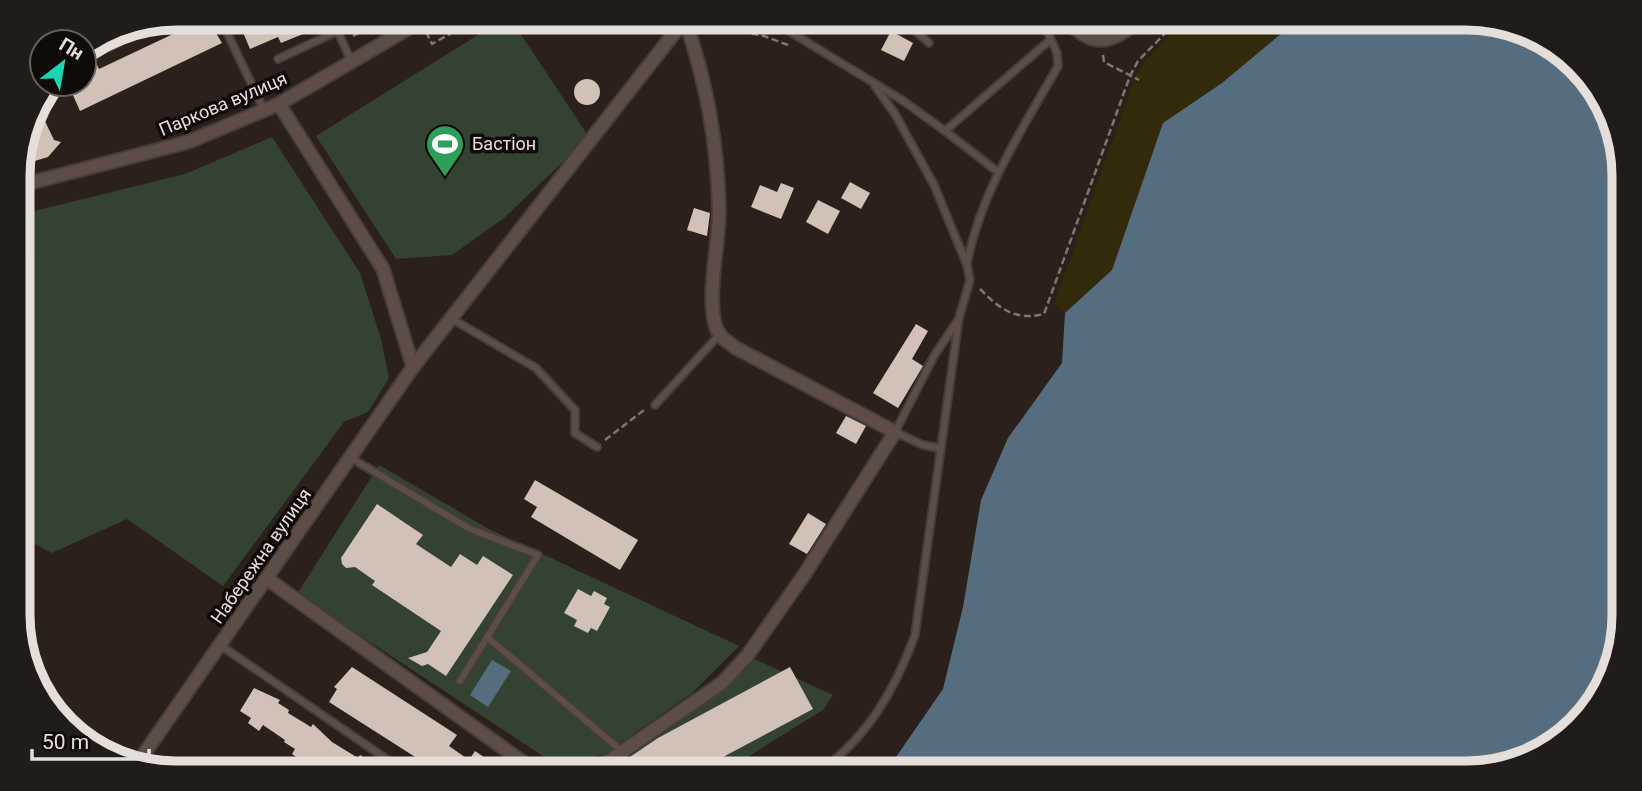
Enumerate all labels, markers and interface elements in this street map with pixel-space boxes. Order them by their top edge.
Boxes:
north arrow [28,28,98,98]
text: Пн [55,33,88,65]
street label: Паркова вулиця [156,67,290,140]
sports icon: Бастіон [424,123,466,178]
place label: Бастіон [472,133,536,154]
street label: Набережна вулиця [206,484,315,627]
scale bar [32,718,149,762]
text: 50 m [42,730,89,754]

